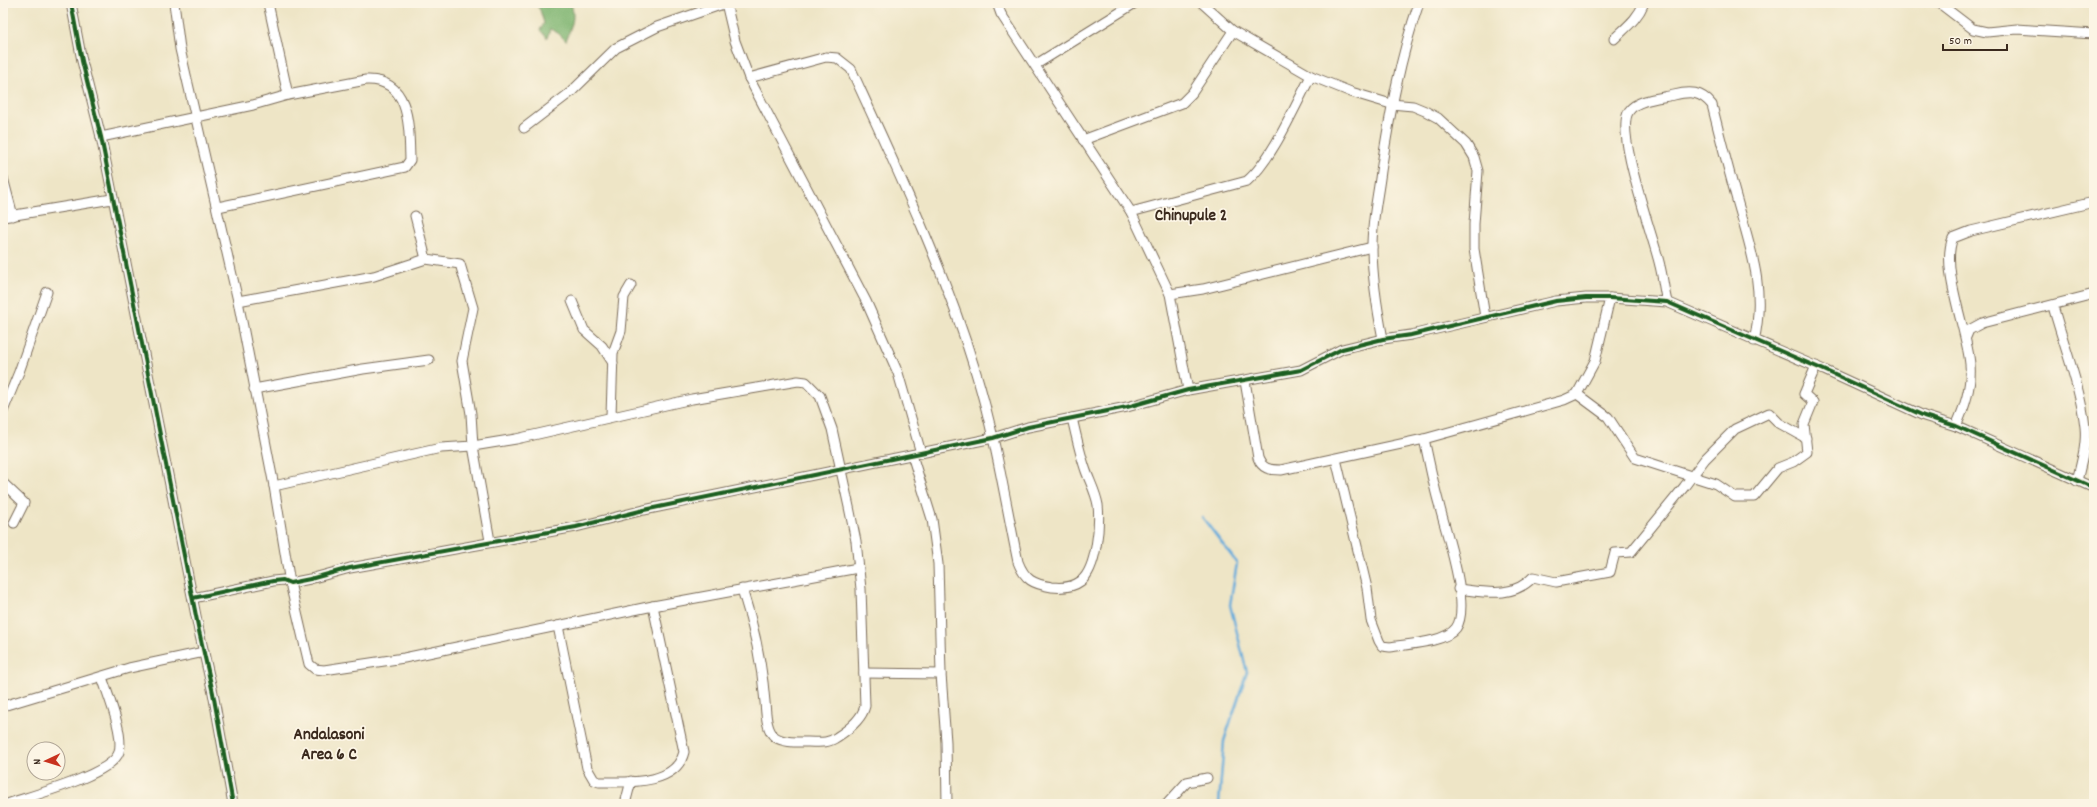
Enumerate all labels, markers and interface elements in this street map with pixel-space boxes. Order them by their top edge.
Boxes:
scale bar [1943,26,2007,52]
text: 50 m [1949,33,1972,50]
district label: Chinupule 2 [1155,205,1227,229]
district label: Andalasoni Area 6 C [294,724,365,768]
north arrow [26,741,66,781]
text: N [30,758,46,765]

